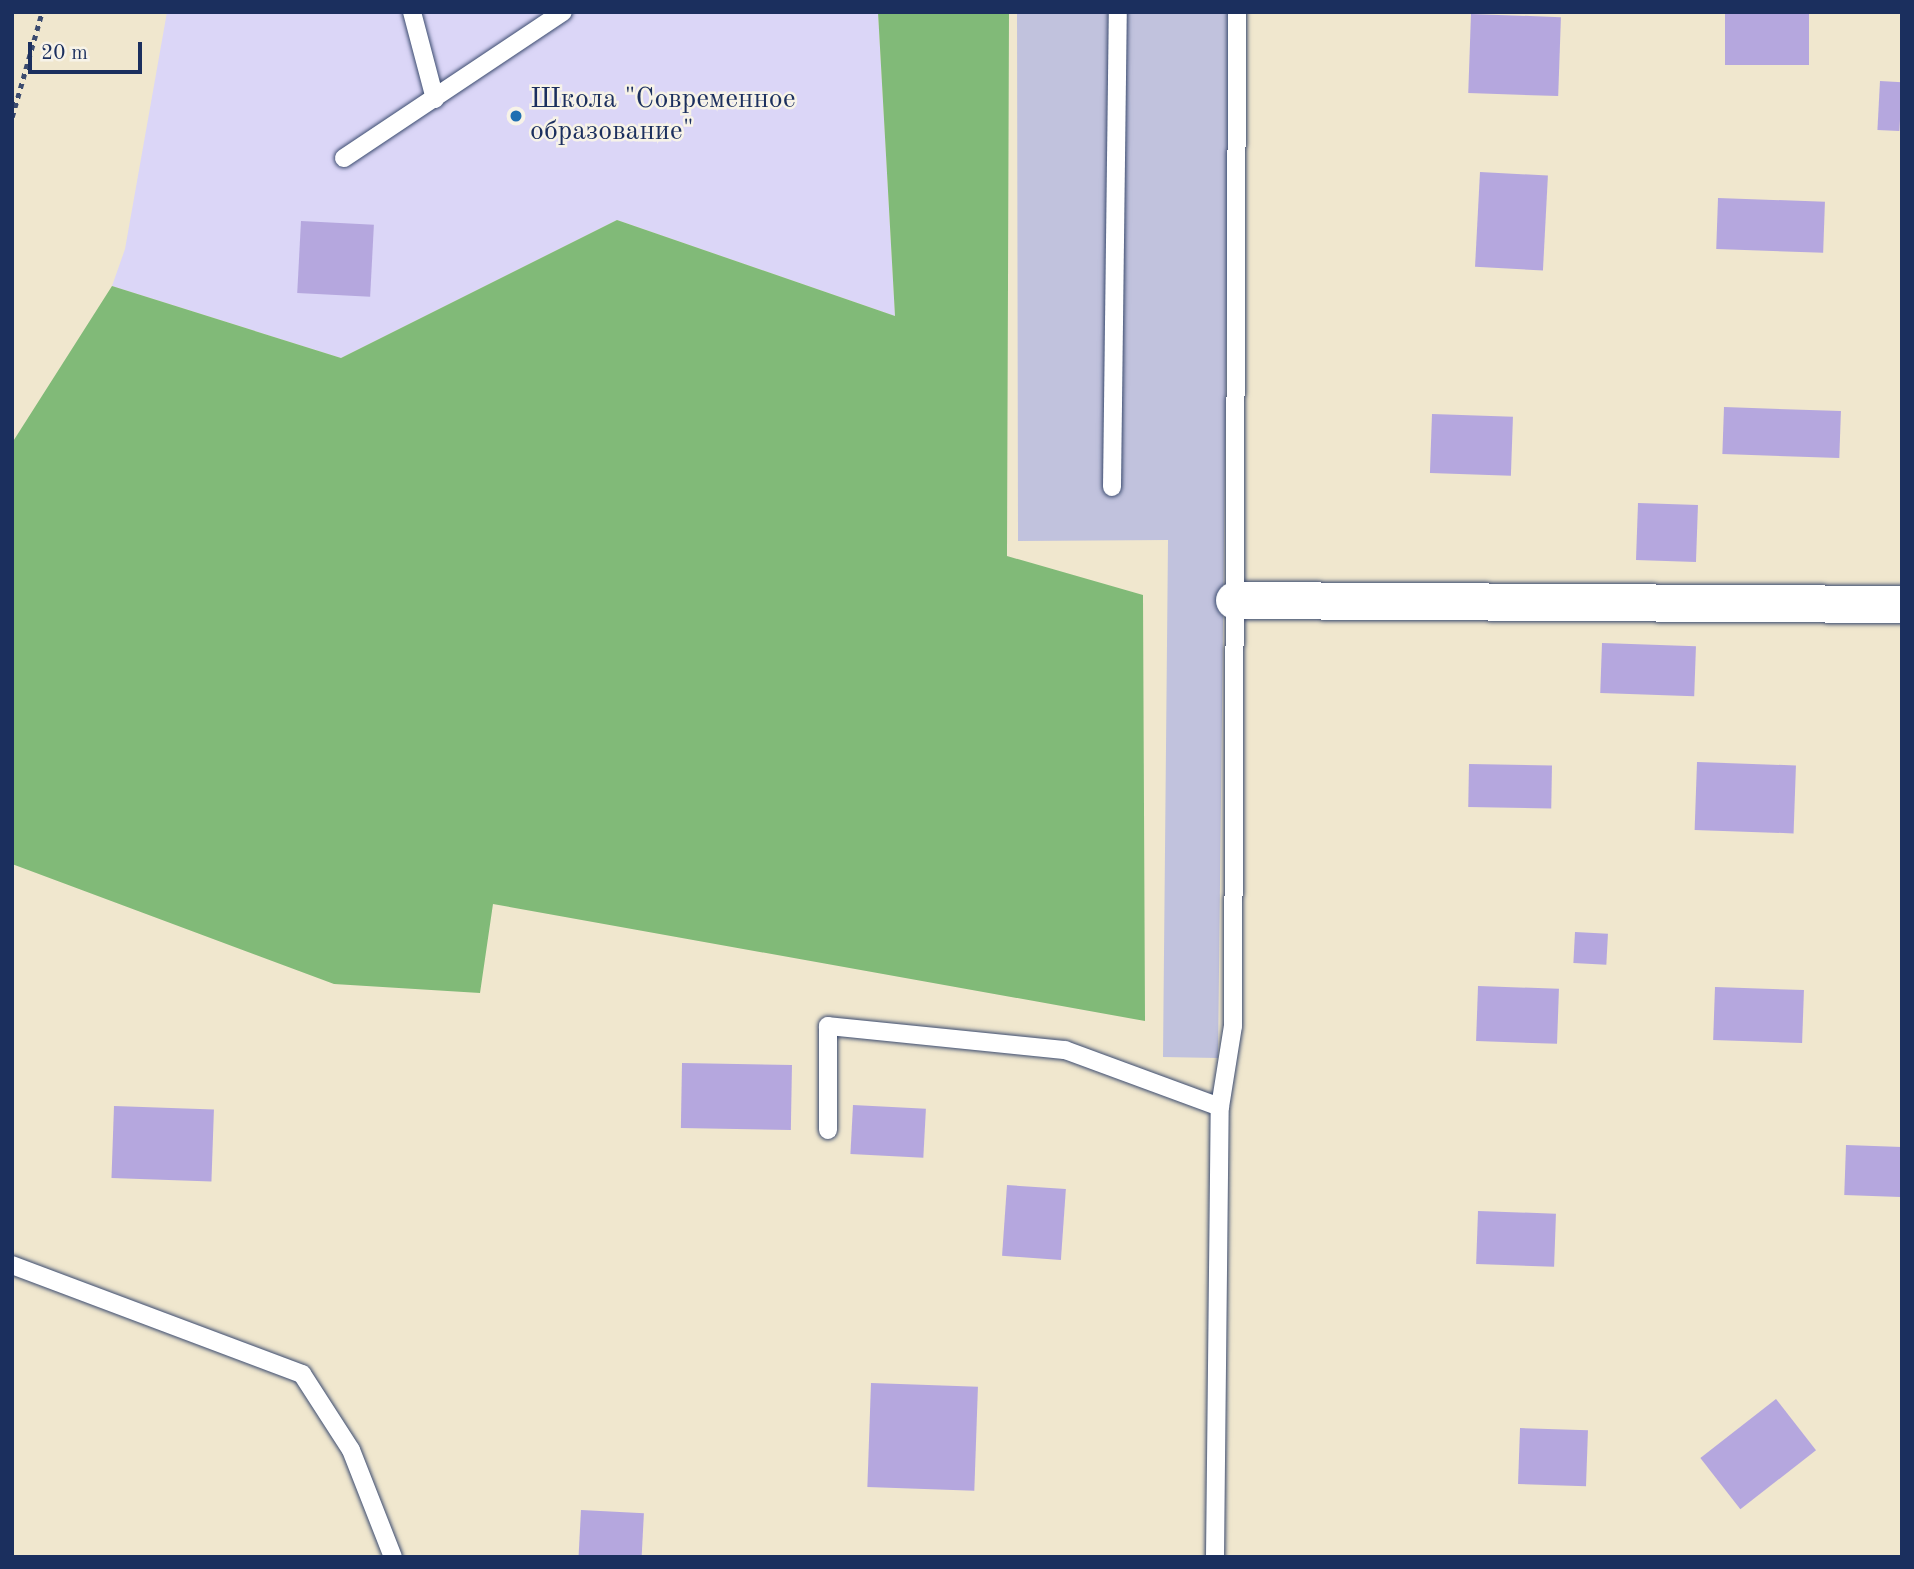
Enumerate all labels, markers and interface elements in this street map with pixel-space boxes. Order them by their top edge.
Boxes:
scale bar [32,28,145,72]
text: 20 m [41,43,88,64]
place label: Школа "Современное образование" [530,83,796,149]
marker: Школа "Современное образование" [508,108,524,124]

